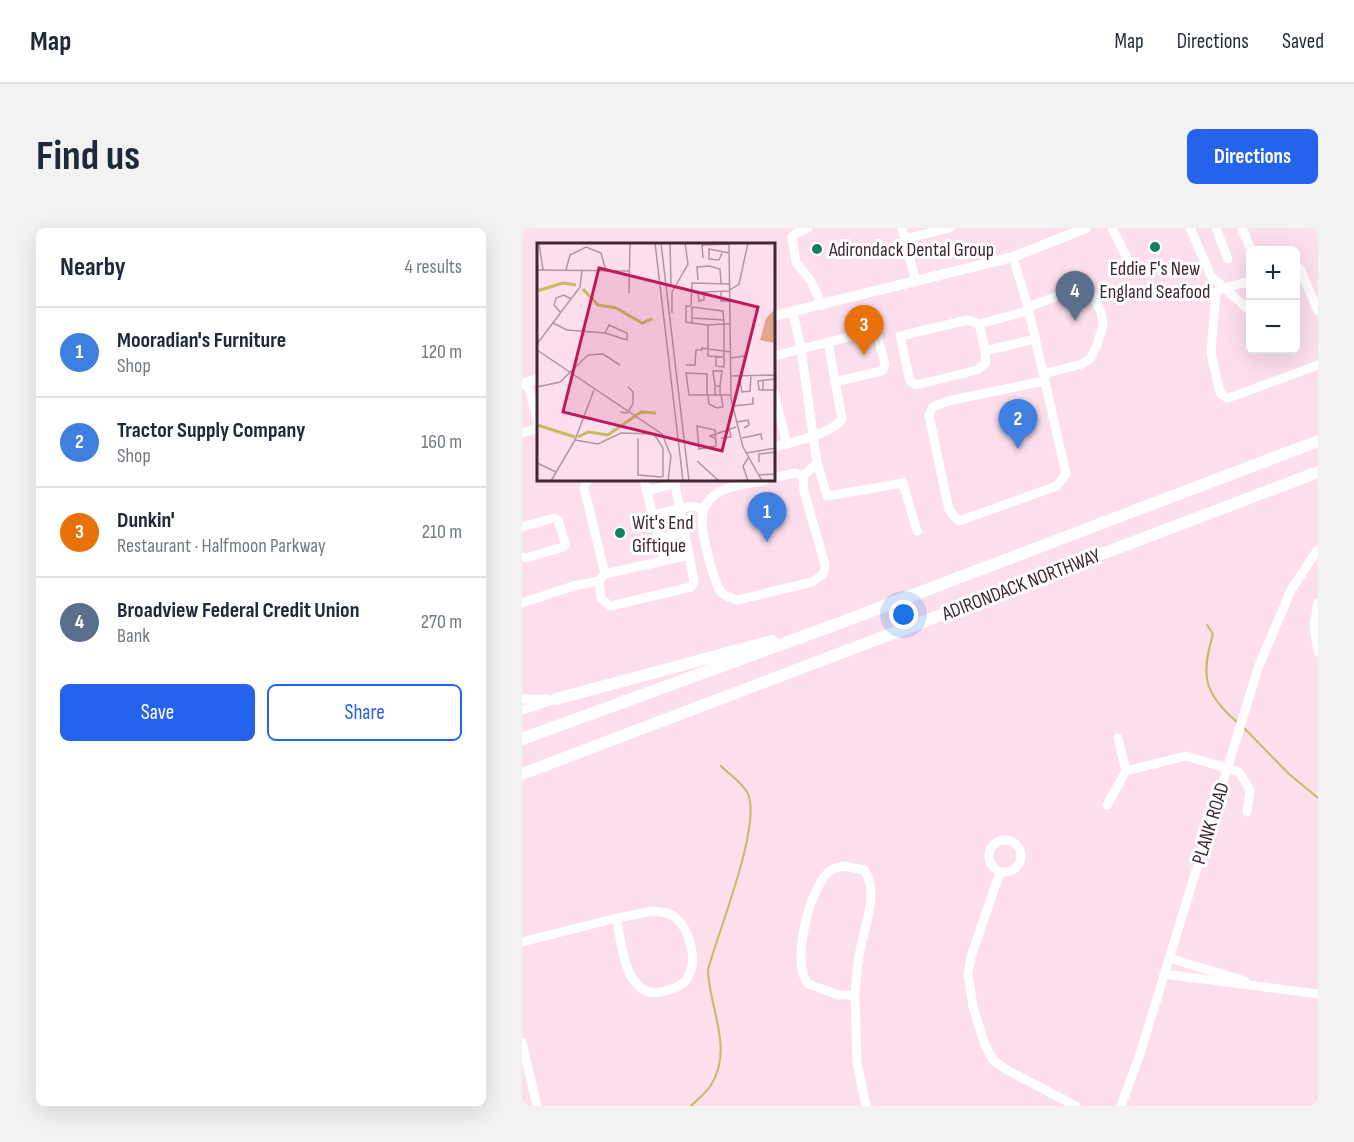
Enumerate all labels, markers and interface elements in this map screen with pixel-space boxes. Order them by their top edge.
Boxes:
text: Map [30,25,71,58]
text: Map [1114,29,1144,54]
text: Directions [1177,29,1249,54]
text: Saved [1282,29,1324,54]
button: Directions [1187,129,1318,184]
text: Find us [36,131,140,182]
place label: Adirondack Dental Group [828,238,994,262]
marker: Eddie F's New England Seafood [1148,240,1162,254]
marker: Adirondack Dental Group [810,242,824,256]
inset map [537,243,776,482]
map controls [1246,246,1300,354]
button: + [1246,246,1300,300]
text: Nearby [60,252,126,283]
text: 4 results [405,255,462,279]
place label: Eddie F's New England Seafood [1100,257,1210,304]
pin: 4 [1056,272,1094,321]
button: − [1246,300,1300,354]
pin: 3 [844,306,884,355]
text: Mooradian's Furniture [117,327,286,354]
text: 1 [76,340,83,364]
text: 120 m [422,340,462,364]
text: Shop [117,354,151,378]
pin: 2 [998,400,1038,449]
text: Tractor Supply Company [117,417,305,444]
text: 2 [75,430,84,454]
text: 160 m [421,430,462,454]
text: Shop [117,444,151,468]
pin: 1 [748,492,786,542]
text: Dunkin' [117,507,175,534]
place label: Wit's End Giftique [632,511,693,558]
text: 3 [75,520,84,544]
text: 210 m [422,520,462,544]
marker: Wit's End Giftique [613,526,627,540]
text: Restaurant · Halfmoon Parkway [117,534,326,558]
street label: ADIRONDACK NORTHWAY [938,543,1104,627]
text: Broadview Federal Credit Union [117,597,359,624]
your location [889,600,918,629]
text: 4 [75,610,84,634]
text: 270 m [421,610,462,634]
text: Bank [117,624,150,648]
button: Save [60,684,255,741]
button: Share [267,684,462,741]
street label: PLANK ROAD [1187,779,1235,867]

